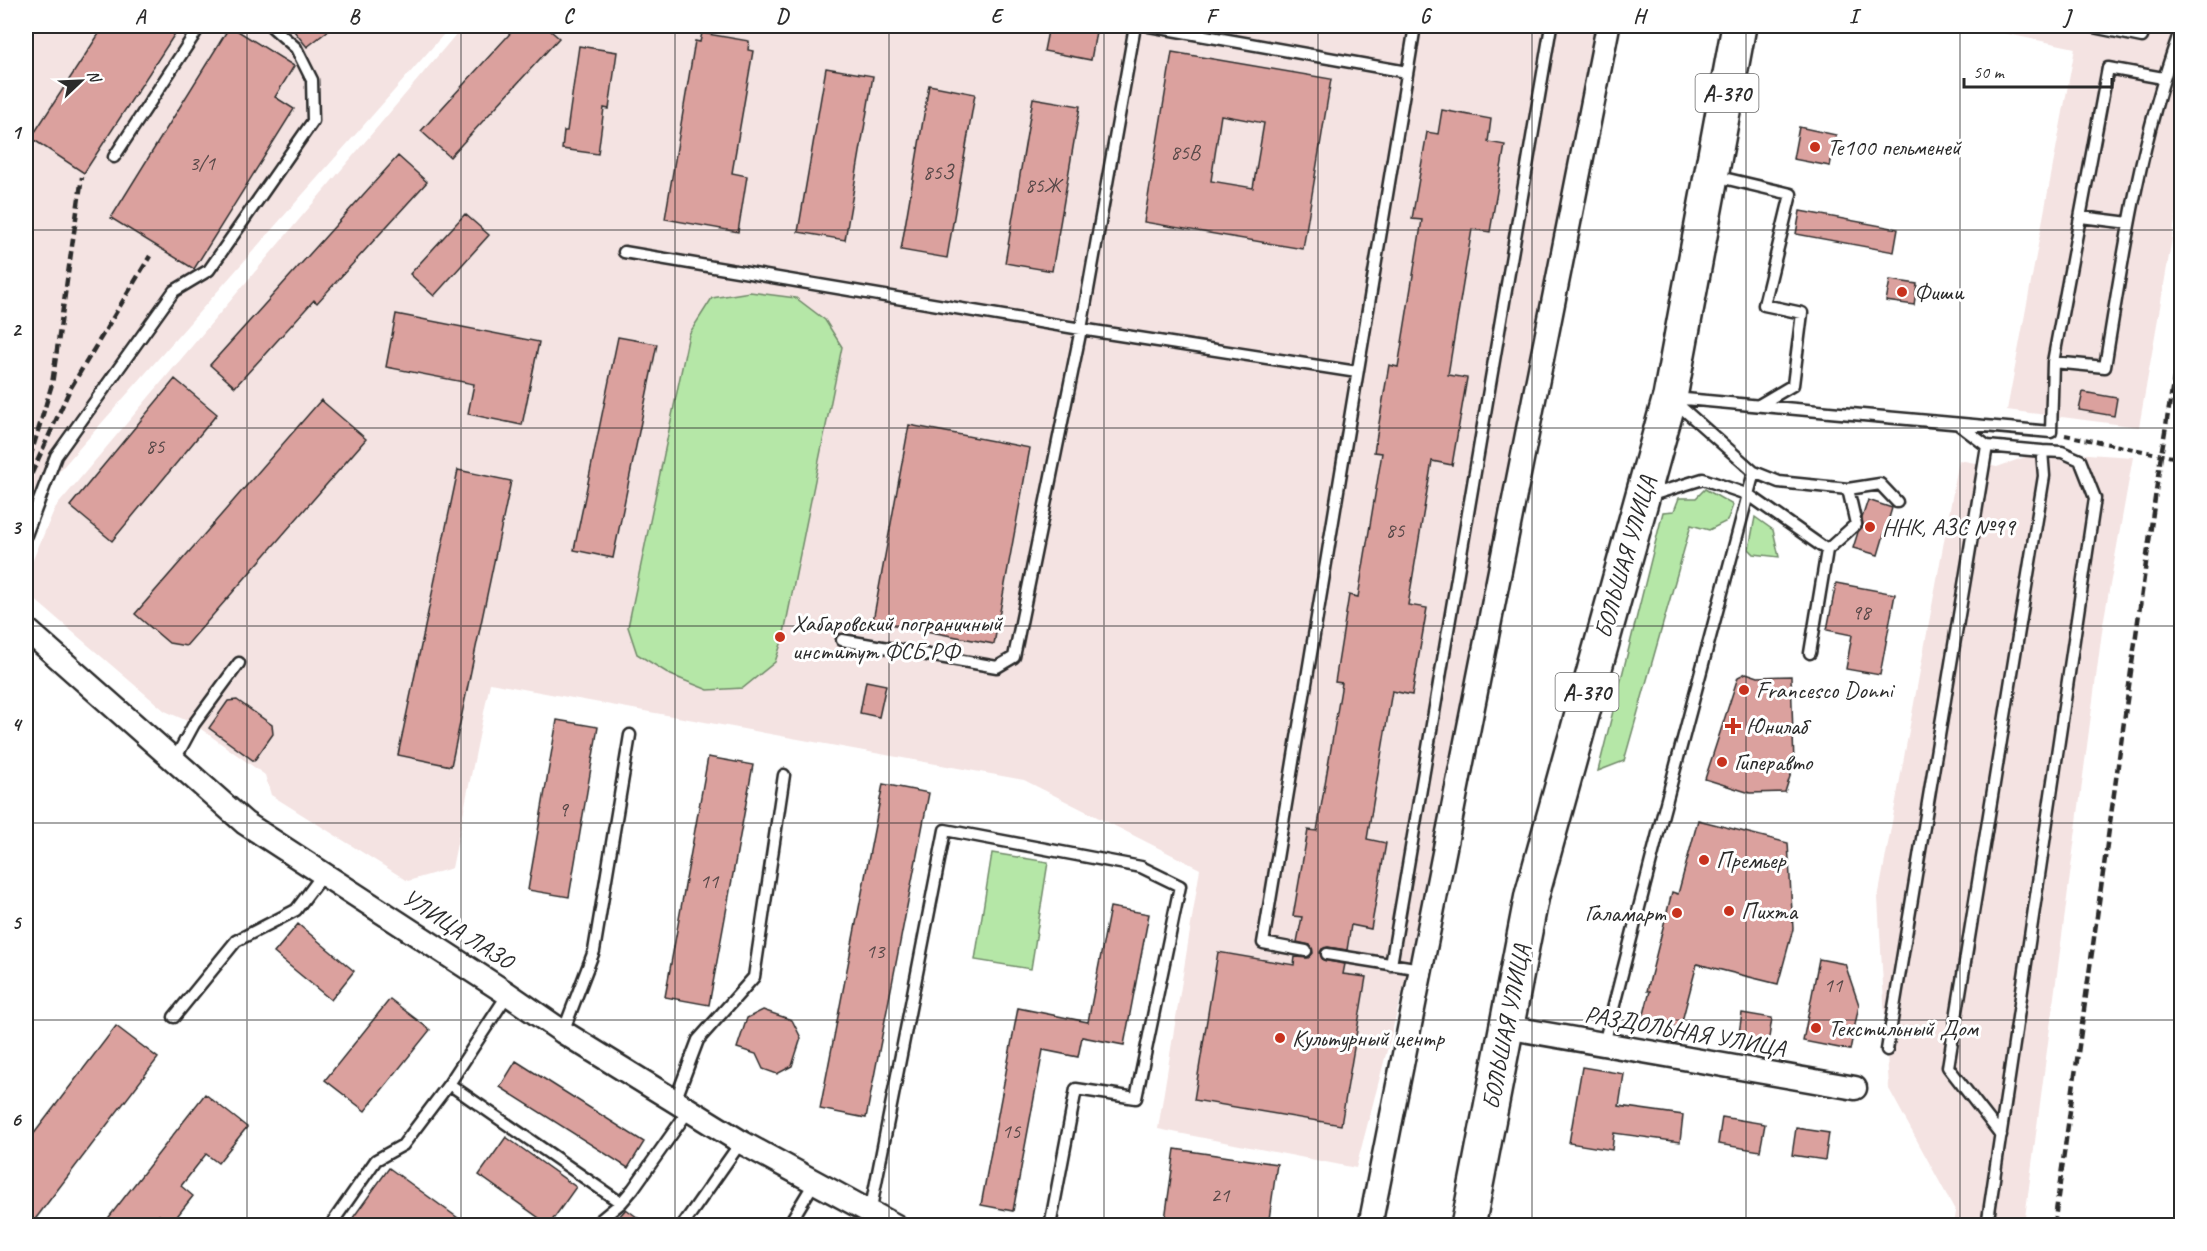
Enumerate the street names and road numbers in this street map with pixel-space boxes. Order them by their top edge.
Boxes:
road number: А-370 [1696,74,1758,112]
street label: БОЛЬШАЯ УЛИЦА [1588,472,1663,642]
road number: А-370 [1556,673,1618,711]
street label: УЛИЦА ЛАЗО [397,882,521,977]
street label: БОЛЬШАЯ УЛИЦА [1475,941,1537,1112]
street label: РАЗДОЛЬНАЯ УЛИЦА [1582,999,1788,1064]

